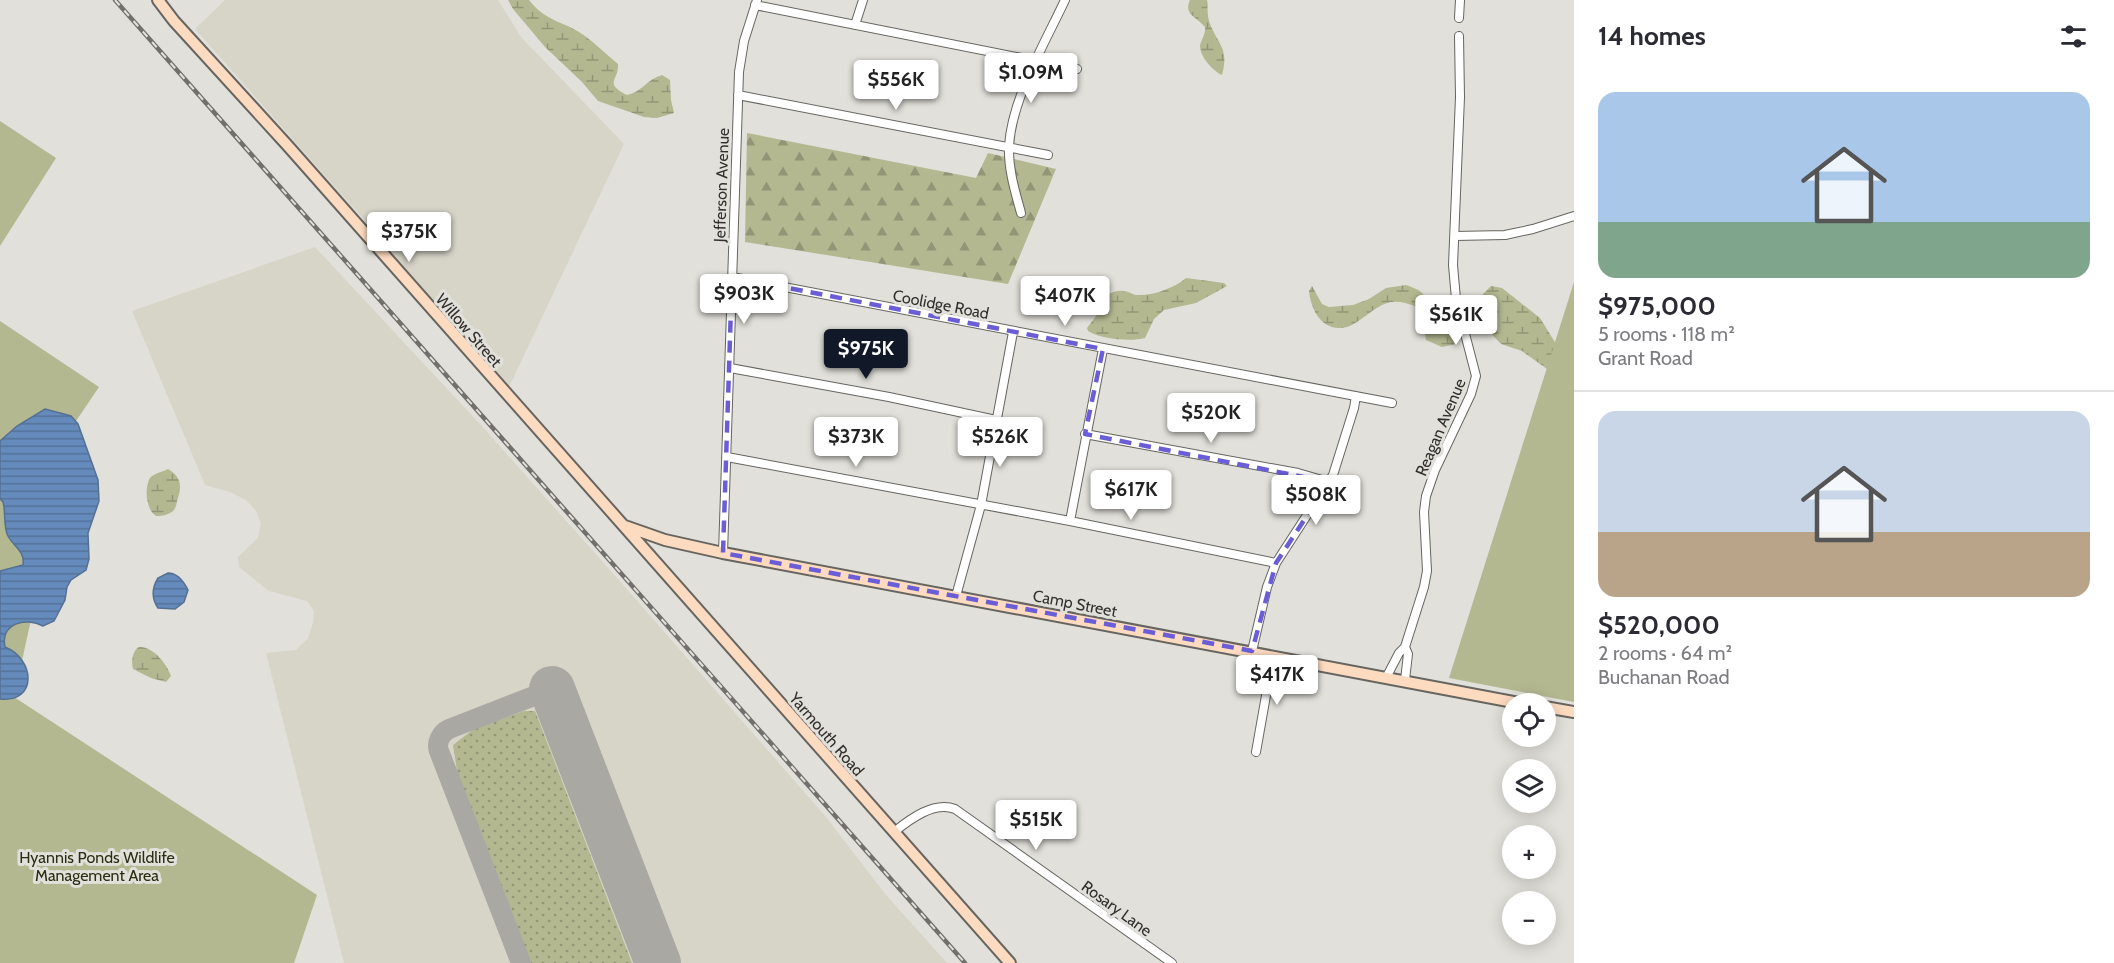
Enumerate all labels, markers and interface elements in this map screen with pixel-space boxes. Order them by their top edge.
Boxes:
text: 14 homes [1598,20,1706,52]
icon: filters [2057,20,2090,53]
pin: $1.09M [982,53,1080,104]
pin: $556K [854,60,938,111]
text: $1.09M [998,60,1064,84]
text: $556K [868,67,924,91]
street label: Jefferson Avenue [710,128,733,244]
icon: home [1790,131,1898,239]
pin: $375K [367,212,451,263]
text: $375K [381,219,437,243]
pin: $903K [702,274,786,325]
pin: $407K [1023,276,1107,327]
text: $903K [714,281,774,305]
text: $407K [1035,283,1095,307]
street label: Coolidge Road [891,286,991,323]
street label: Willow Street [432,290,506,371]
text: $975,000 [1598,290,1716,322]
pin: $561K [1414,295,1498,346]
text: $561K [1429,302,1483,326]
text: 5 rooms · 118 m² [1598,322,1735,346]
pin: $975K [824,329,908,380]
text: $975K [838,336,894,360]
text: Grant Road [1598,346,1693,370]
street label: Reagan Avenue [1411,376,1470,479]
pin: $520K [1169,393,1253,444]
text: $520K [1181,400,1241,424]
pin: $373K [814,417,898,468]
pin: $526K [958,417,1042,468]
text: $373K [828,424,884,448]
text: $526K [972,424,1028,448]
icon: home [1790,450,1898,558]
pin: $617K [1089,470,1173,521]
pin: $508K [1274,475,1358,526]
text: $617K [1105,477,1157,501]
text: $508K [1285,482,1347,506]
street label: Camp Street [1031,586,1119,621]
text: $520,000 [1598,609,1720,641]
text: 2 rooms · 64 m² [1598,641,1732,665]
pin: $417K [1235,655,1319,706]
text: $417K [1250,662,1304,686]
text: Buchanan Road [1598,665,1730,689]
street label: Yarmouth Road [785,688,868,780]
map controls [1502,693,1556,945]
button: locate [1502,693,1556,747]
button: layers [1502,759,1556,813]
pin: $515K [994,800,1078,851]
text: $515K [1010,807,1063,831]
button: + [1502,825,1556,879]
park label: Hyannis Ponds Wildlife Management Area [19,848,175,885]
street label: Rosary Lane [1078,877,1155,940]
button: − [1502,891,1556,945]

